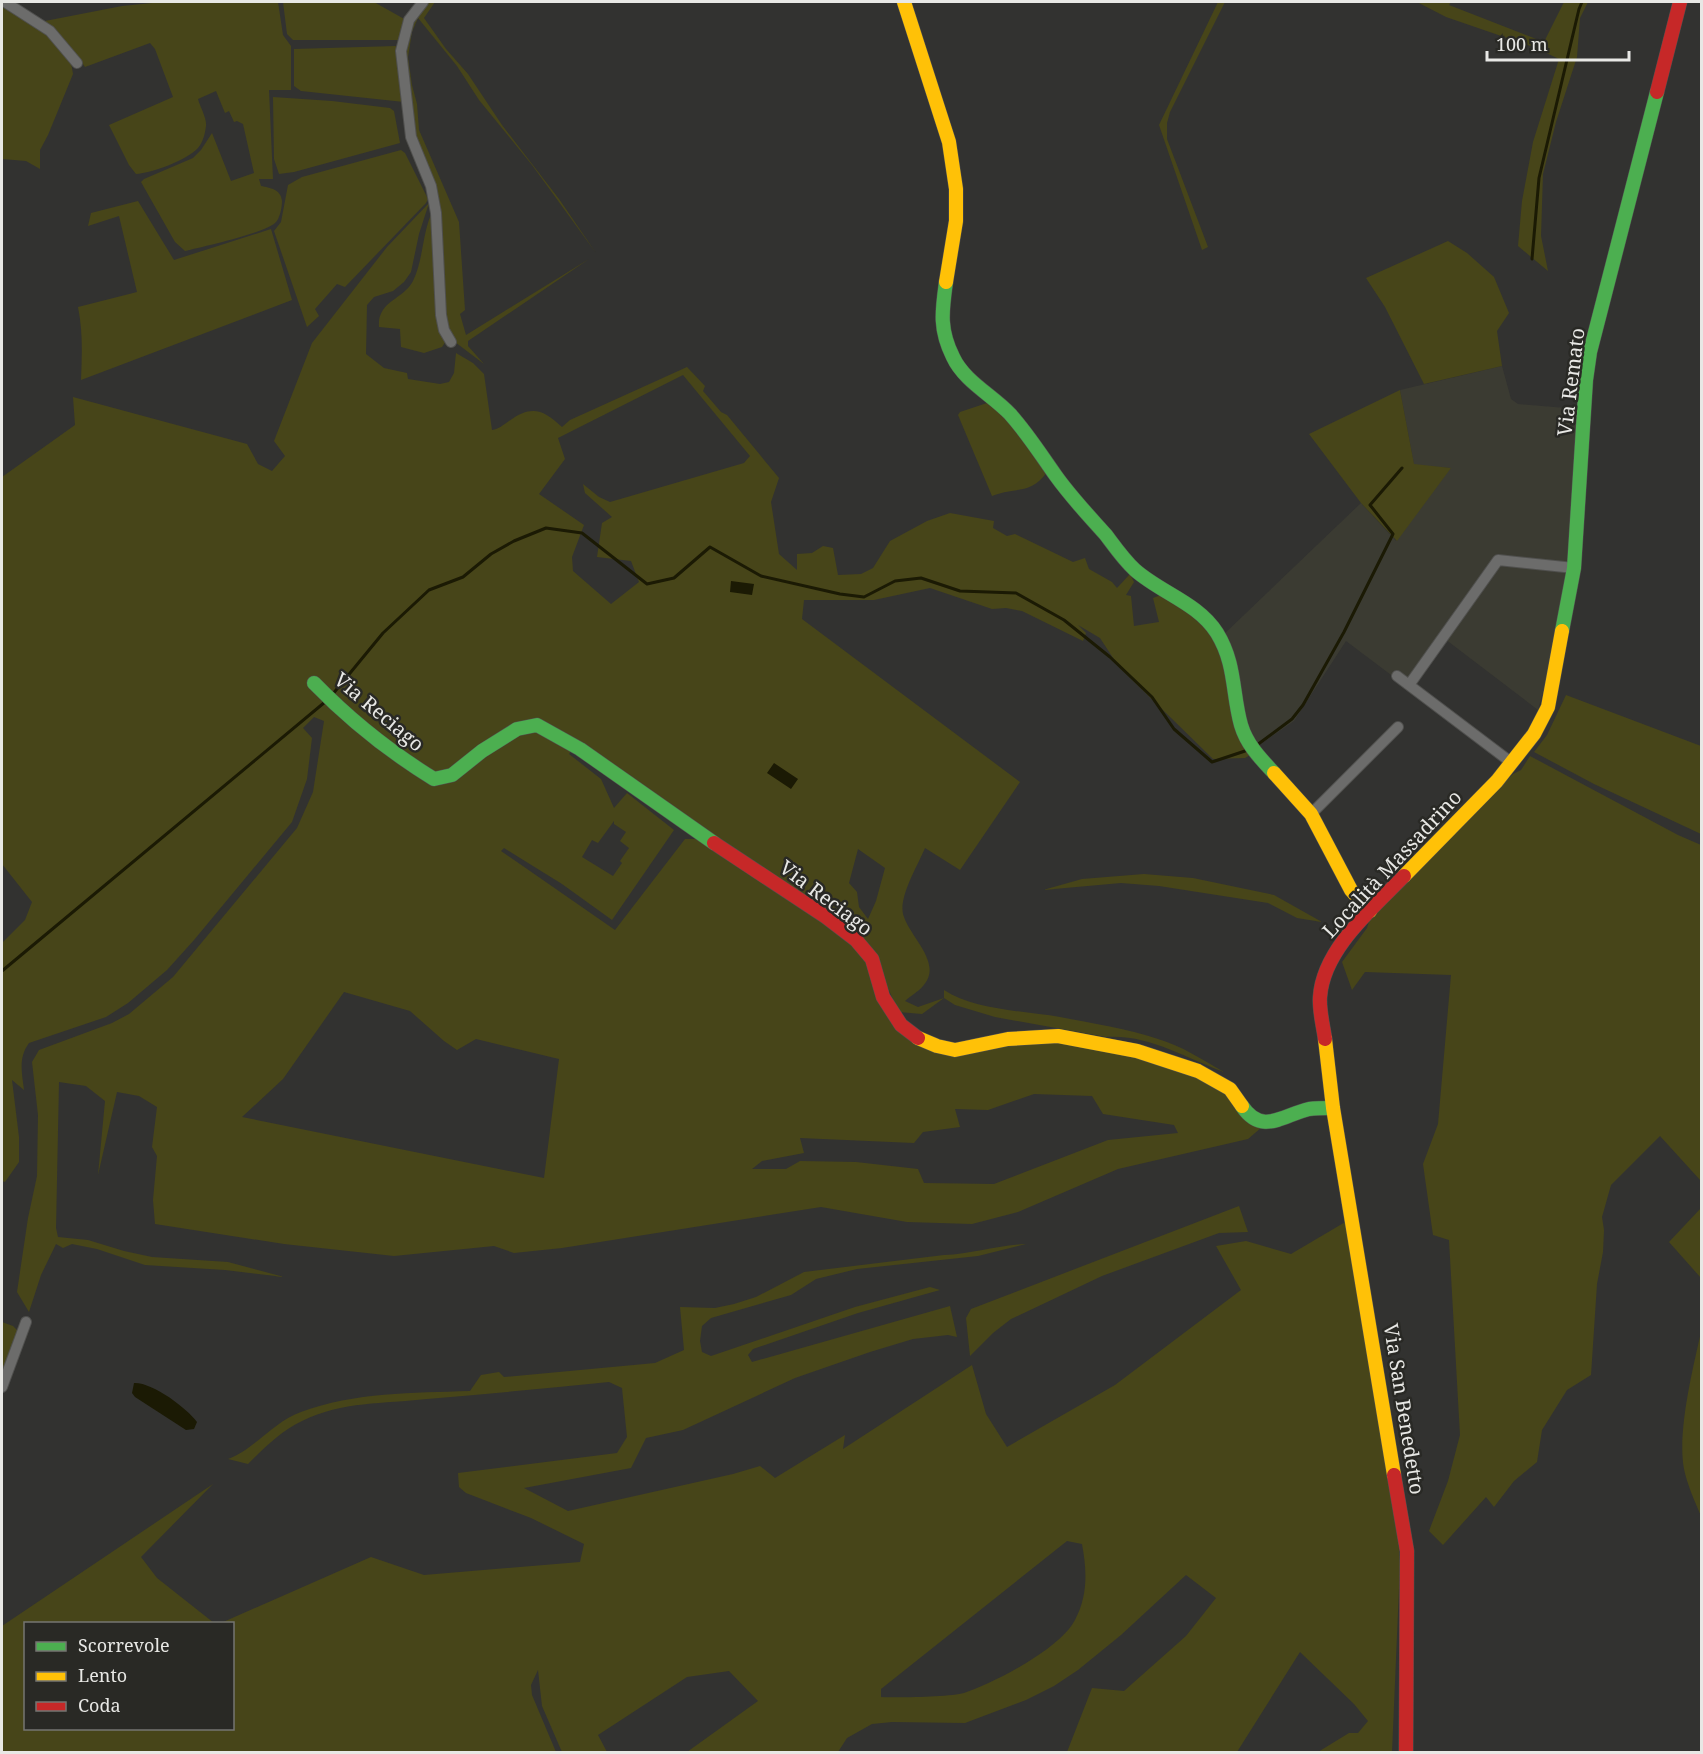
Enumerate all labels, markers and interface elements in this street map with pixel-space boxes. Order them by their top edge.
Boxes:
scale bar [1487,24,1630,62]
text: 100 m [1496,32,1548,56]
street label: Via Remato [1550,326,1591,438]
street label: Via Reciago [329,666,430,757]
street label: Località Massadrino [1316,784,1467,943]
street label: Via Reciago [774,854,878,941]
street label: Via San Benedetto [1378,1322,1431,1496]
legend [24,1622,234,1730]
text: Scorrevole [78,1633,170,1657]
text: Lento [78,1663,127,1687]
text: Coda [78,1693,121,1717]

